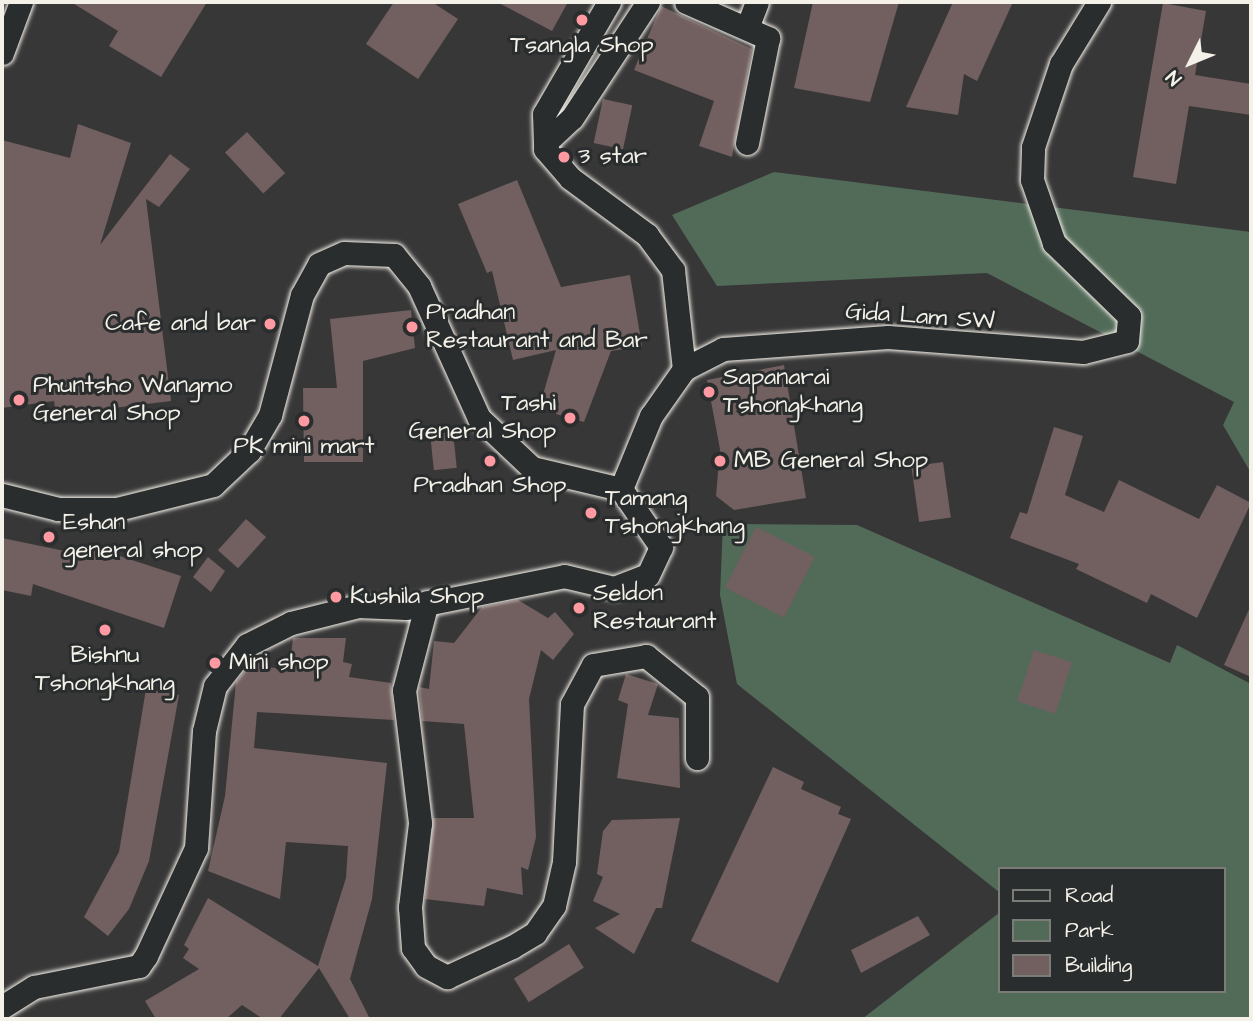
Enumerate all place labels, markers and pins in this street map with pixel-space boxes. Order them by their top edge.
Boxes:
marker: Tsangla Shop [574,12,590,28]
place label: Tsangla Shop [510,32,654,60]
place label: 3 star [578,143,647,171]
marker: 3 star [556,149,572,165]
place label: Pradhan Restaurant and Bar [426,299,648,355]
place label: Cafe and bar [105,310,256,338]
marker: Cafe and bar [262,316,278,332]
marker: Pradhan Restaurant and Bar [404,319,420,335]
place label: Sapanarai Tshongkhang [723,364,863,420]
place label: Phuntsho Wangmo General Shop [33,372,232,428]
marker: Sapanarai Tshongkhang [701,384,717,400]
place label: Tashi General Shop [408,390,556,446]
marker: Phuntsho Wangmo General Shop [11,392,27,408]
marker: Tashi General Shop [562,410,578,426]
marker: PK mini mart [296,413,312,429]
place label: PK mini mart [234,433,374,461]
place label: MB General Shop [734,447,928,475]
marker: Pradhan Shop [482,453,498,469]
marker: MB General Shop [712,453,728,469]
place label: Pradhan Shop [414,472,566,500]
place label: Tamang Tshongkhang [605,485,745,541]
marker: Tamang Tshongkhang [583,505,599,521]
place label: Eshan general shop [63,509,203,565]
marker: Eshan general shop [41,529,57,545]
place label: Seldon Restaurant [593,580,716,636]
place label: Kushila Shop [350,583,484,611]
marker: Kushila Shop [328,589,344,605]
marker: Seldon Restaurant [571,600,587,616]
marker: Bishnu Tshongkhang [97,622,113,638]
place label: Bishnu Tshongkhang [35,642,175,698]
place label: Mini shop [229,649,329,677]
marker: Mini shop [207,655,223,671]

